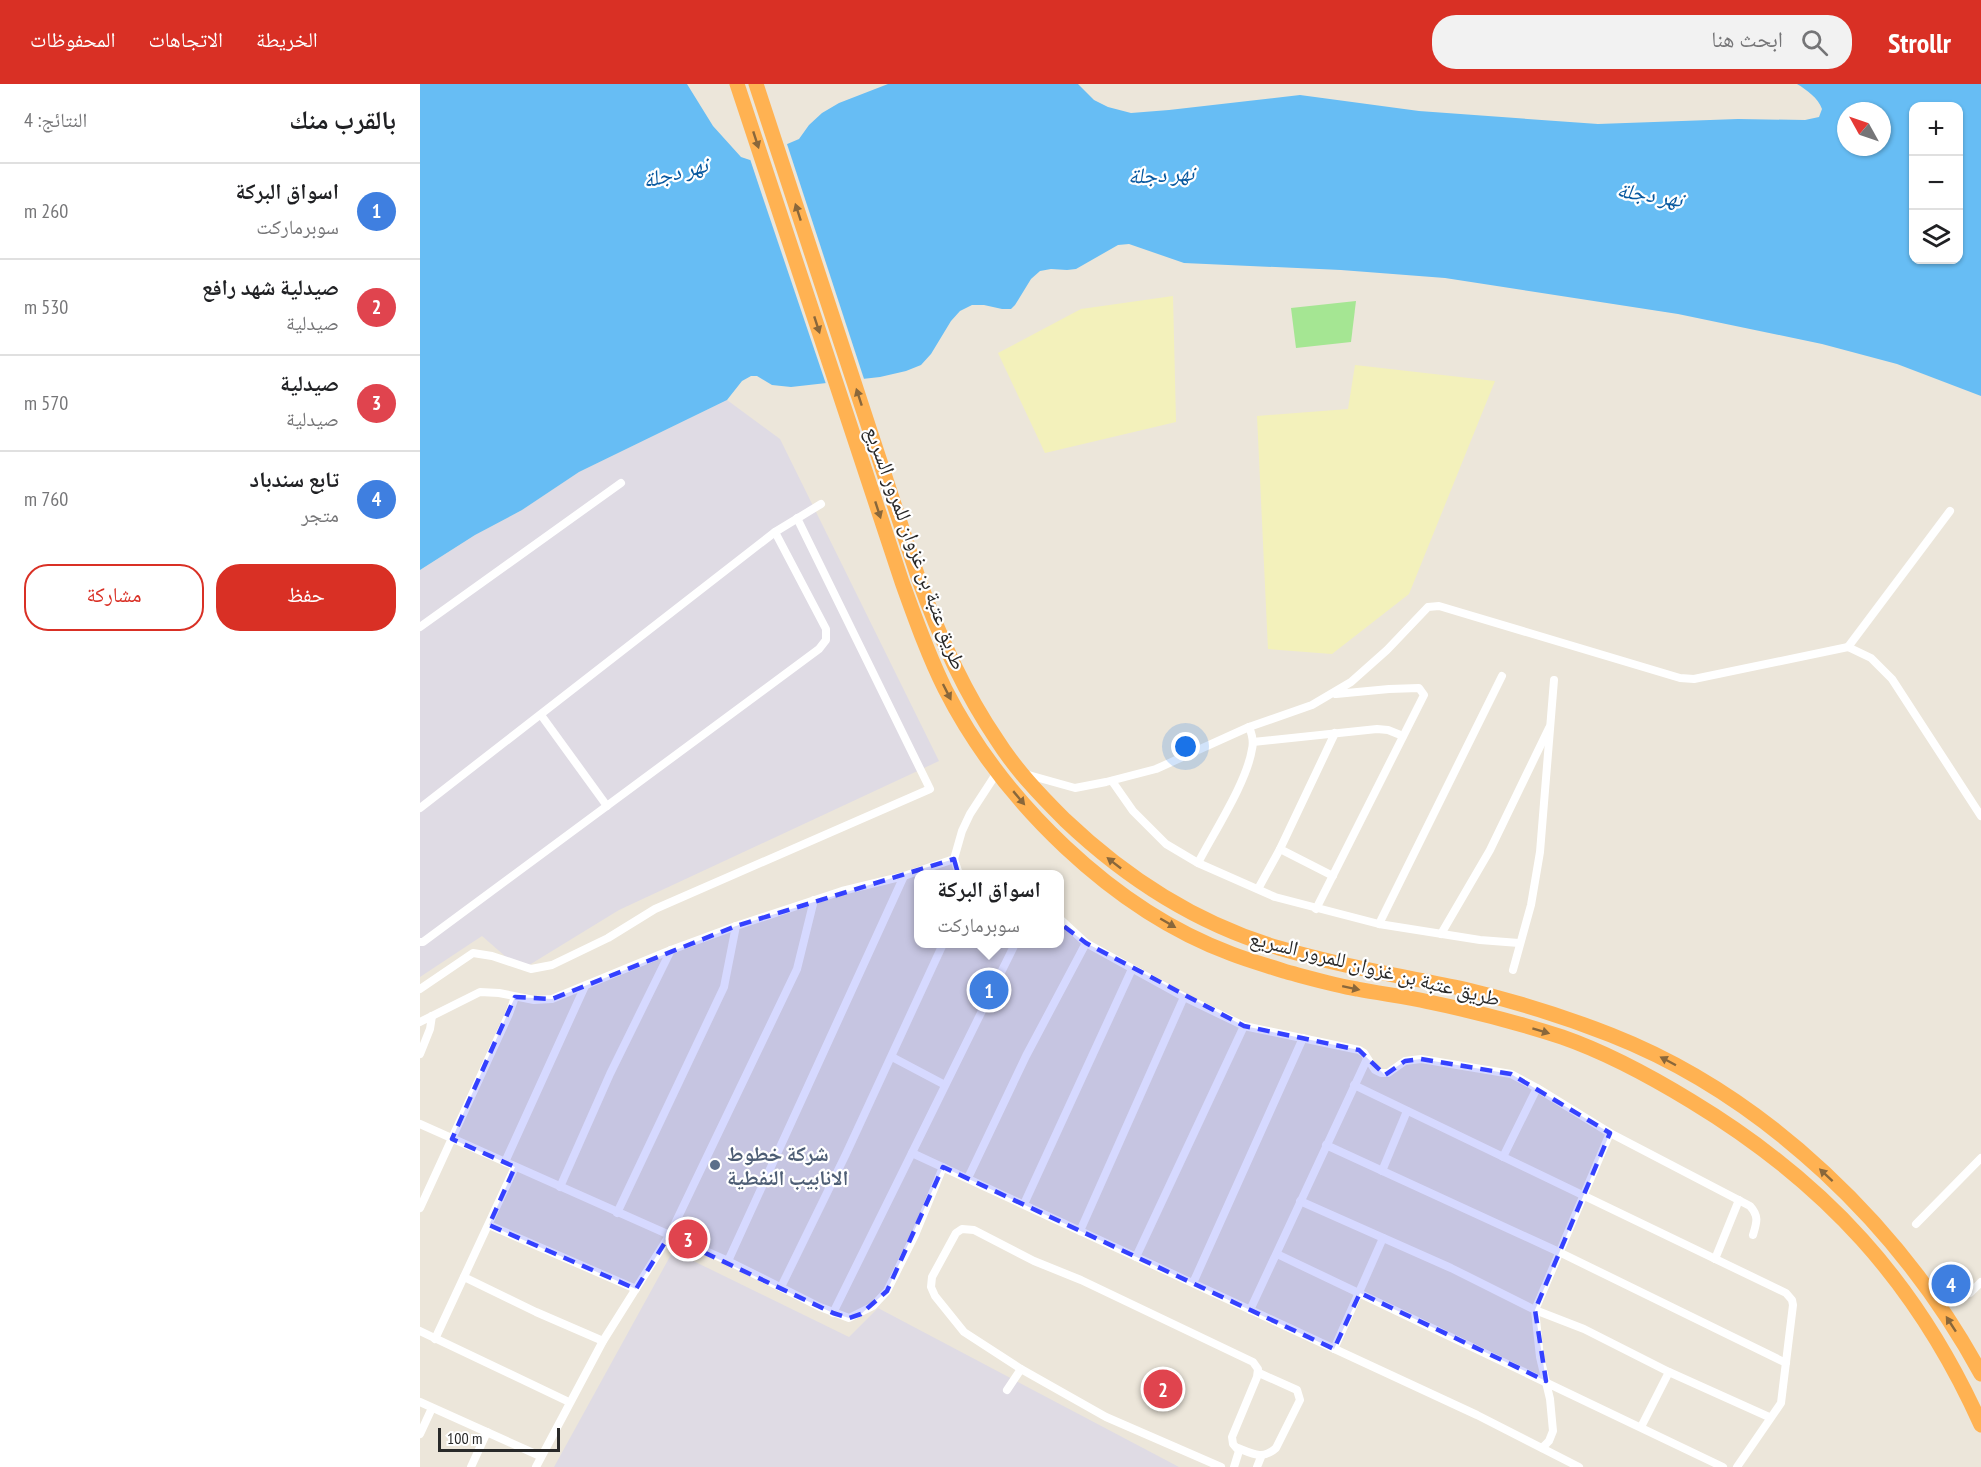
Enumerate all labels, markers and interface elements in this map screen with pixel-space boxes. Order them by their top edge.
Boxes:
search box [1432,15,1852,69]
text: Strollr [1888,24,1951,61]
text: ابحث هنا [1711,25,1783,53]
text: المحفوظات [30,26,115,53]
text: الاتجاهات [148,26,223,53]
text: الخريطة [256,26,318,53]
icon: search [1798,26,1831,59]
north arrow [1837,102,1891,156]
map controls [1909,102,1963,264]
button: + [1909,102,1963,156]
text: بالقرب منك [289,103,396,136]
text: النتائج: 4 [24,107,87,133]
one-way arrow [752,131,761,149]
water label: نهر دجلة [639,149,714,194]
button: − [1909,156,1963,210]
water label: نهر دجلة [1127,158,1198,190]
water label: نهر دجلة [1615,175,1688,214]
text: اسواق البركة [235,177,339,205]
text: 260 m [24,198,68,224]
text: 1 [372,198,381,224]
one-way arrow [793,203,802,221]
button: layers [1909,210,1963,264]
text: سوبرماركت [256,214,339,240]
text: صيدلية شهد رافع [202,273,339,301]
text: 530 m [24,294,68,320]
text: 2 [372,294,381,320]
text: صيدلية [286,310,339,336]
one-way arrow [813,316,822,334]
text: صيدلية [280,369,339,397]
one-way arrow [854,388,863,406]
text: 570 m [24,390,68,416]
text: 3 [372,390,381,416]
text: صيدلية [286,406,339,432]
street label: طريق عتبة بن غزوان للمرور السريع [859,423,973,673]
text: تابع سندباد [250,465,339,493]
text: 760 m [24,486,68,512]
text: 4 [372,486,381,512]
one-way arrow [874,501,884,519]
text: متجر [301,502,339,528]
button: مشاركة [24,564,204,631]
button: حفظ [216,564,396,631]
one-way arrow [942,684,952,701]
your location [1171,732,1200,761]
one-way arrow [1013,790,1026,806]
one-way arrow [1106,857,1121,869]
popup [914,870,1064,948]
text: اسواق البركة [937,875,1041,903]
text: سوبرماركت [937,912,1020,938]
one-way arrow [1160,918,1177,928]
street label: طريق عتبة بن غزوان للمرور السريع [1247,924,1503,1012]
pin: 1 [970,968,1008,1012]
one-way arrow [1341,983,1360,993]
one-way arrow [1532,1027,1550,1036]
one-way arrow [1660,1056,1677,1066]
place label: شركة خطوط الانابيب النفطية [727,1140,849,1191]
marker: شركة خطوط الانابيب النفطية [708,1158,722,1172]
one-way arrow [1819,1169,1834,1182]
pin: 3 [668,1216,708,1262]
pin: 4 [1932,1262,1970,1306]
one-way arrow [1946,1316,1957,1332]
pin: 2 [1144,1366,1182,1412]
scale bar [438,1425,560,1452]
text: 100 m [447,1428,482,1448]

